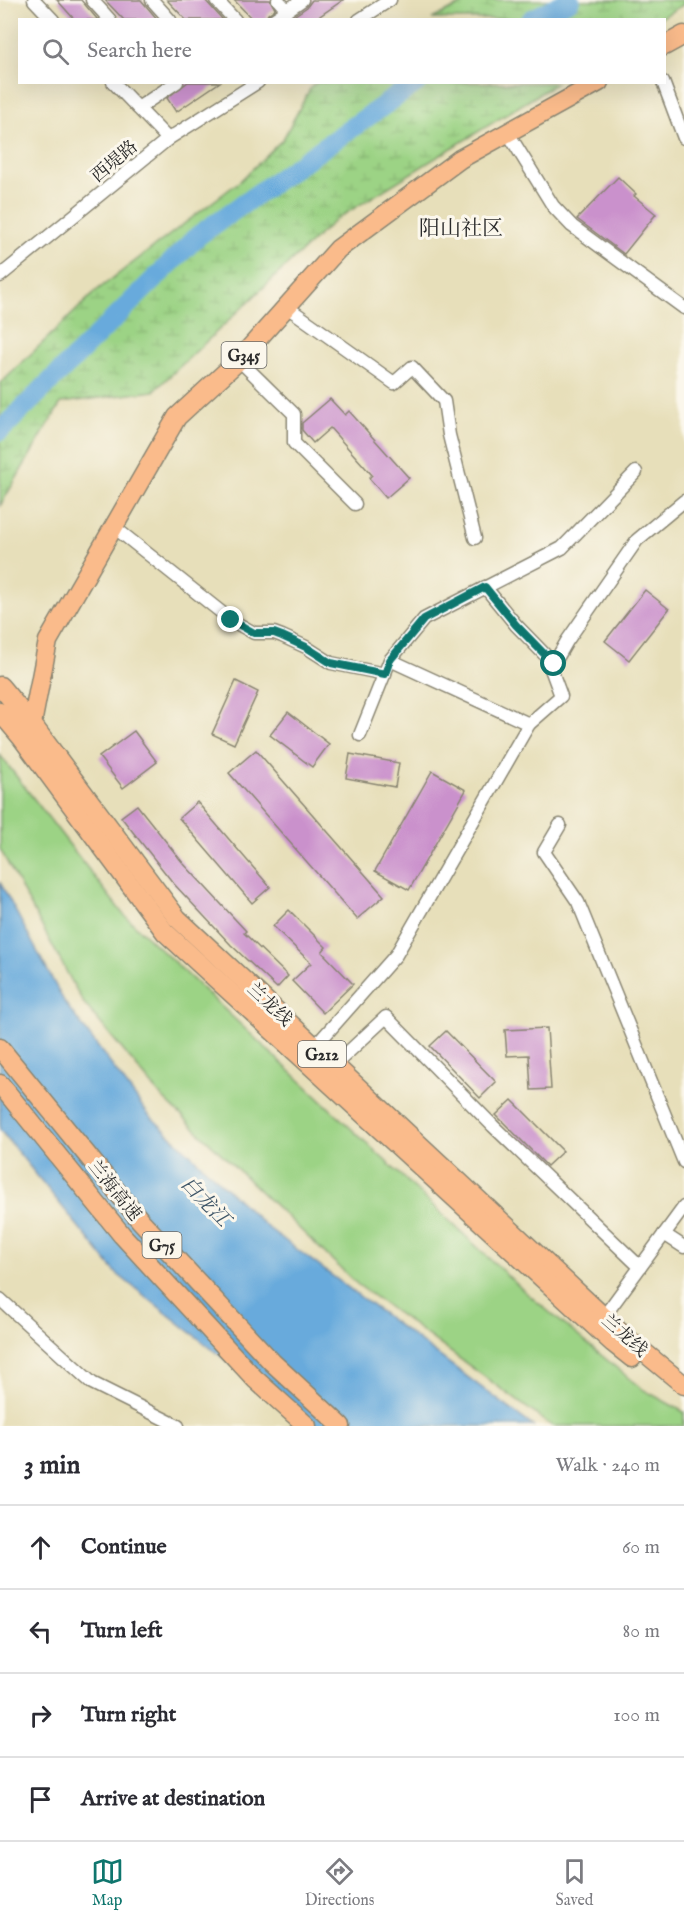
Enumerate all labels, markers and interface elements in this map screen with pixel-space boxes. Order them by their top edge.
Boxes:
search box [18,18,666,84]
icon: search [39,35,72,68]
text: Search here [87,37,192,65]
street label: 西堤路 [87,136,143,188]
district label: 阳山社区 [419,216,503,243]
road number: G345 [222,342,266,368]
route end [217,606,243,632]
route start [540,650,566,676]
street label: 兰龙线 [241,978,297,1032]
road number: G212 [298,1041,346,1067]
street label: 兰海高速 [82,1156,145,1226]
water label: 白龙江 [175,1172,237,1234]
road number: G75 [142,1232,182,1258]
street label: 兰龙线 [596,1310,652,1363]
text: 3 min [24,1449,80,1482]
text: Walk · 240 m [555,1453,660,1478]
icon: ahead [24,1531,57,1564]
text: Continue [81,1533,167,1561]
text: 60 m [622,1535,660,1560]
icon: left [24,1615,57,1648]
text: Turn left [81,1617,163,1645]
text: 80 m [623,1619,660,1644]
icon: right [24,1699,57,1732]
text: Turn right [81,1701,176,1729]
text: 100 m [613,1703,660,1728]
icon: arrive [24,1783,57,1816]
text: Arrive at destination [81,1785,265,1813]
tab: Map [91,1855,124,1911]
tab: Directions [305,1855,374,1911]
tab: Saved [556,1855,593,1911]

